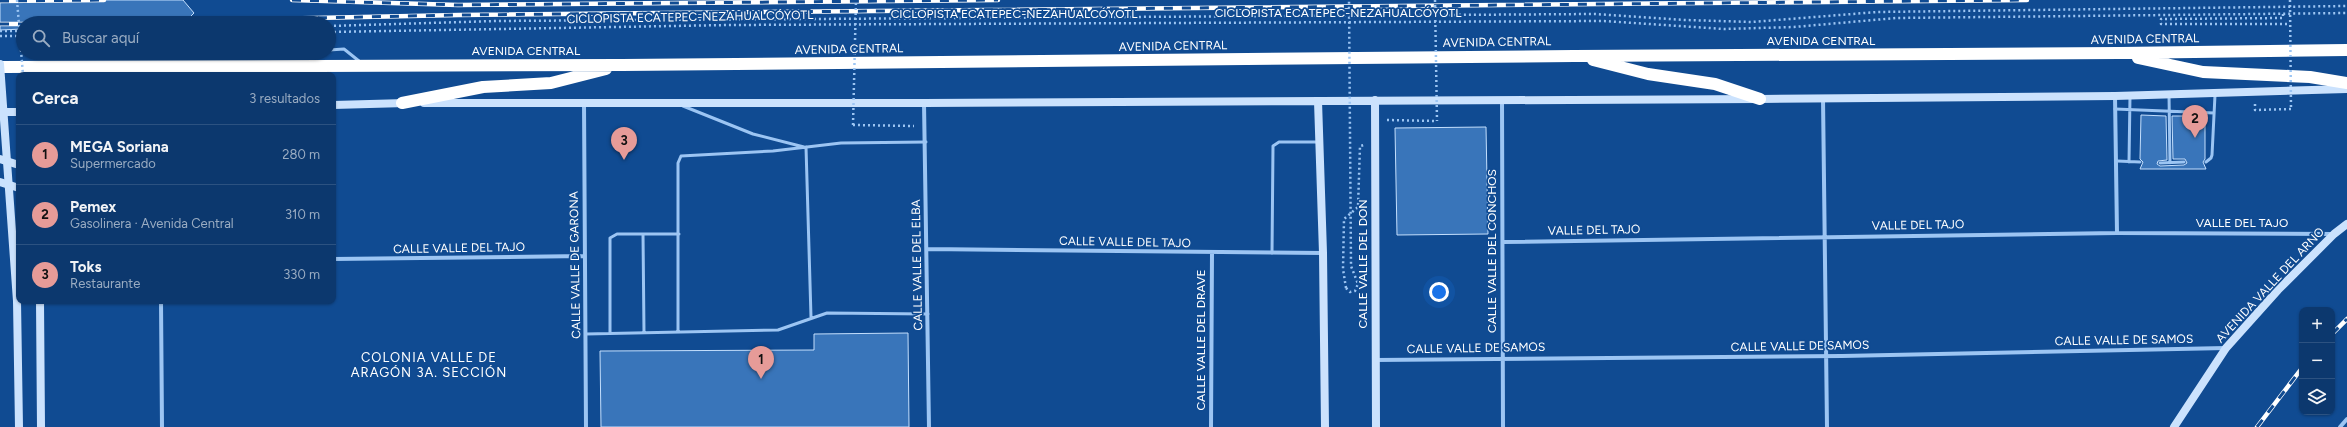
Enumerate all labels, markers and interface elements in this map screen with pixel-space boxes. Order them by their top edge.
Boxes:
street label: CICLOPISTA ECATEPEC-NEZAHUALCÓYOTL [1215,6,1462,20]
street label: CICLOPISTA ECATEPEC-NEZAHUALCÓYOTL [891,7,1138,21]
street label: CICLOPISTA ECATEPEC-NEZAHUALCÓYOTL [567,8,814,26]
search box [16,16,336,60]
icon: search [30,27,52,49]
text: Buscar aquí [62,29,139,47]
street label: AVENIDA CENTRAL [2091,31,2200,47]
street label: AVENIDA CENTRAL [1443,34,1552,50]
street label: AVENIDA CENTRAL [1767,34,1876,48]
street label: AVENIDA CENTRAL [1119,38,1228,54]
street label: AVENIDA CENTRAL [795,41,904,57]
street label: AVENIDA CENTRAL [472,44,581,58]
text: Cerca [32,88,79,108]
text: 3 resultados [249,91,320,106]
pin: 2 [2182,105,2208,138]
pin: 3 [611,127,637,160]
text: MEGA Soriana [70,138,169,156]
text: 1 [42,147,48,162]
text: 280 m [282,147,320,162]
text: Supermercado [70,156,156,171]
street label: CALLE VALLE DEL CONCHOS [1485,169,1499,333]
street label: CALLE VALLE DE GARONA [567,191,583,339]
text: Pemex [70,198,116,216]
street label: CALLE VALLE DEL ELBA [909,199,925,331]
street label: CALLE VALLE DEL DON [1356,199,1370,329]
text: 2 [41,207,49,222]
text: 310 m [285,207,320,222]
text: Gasolinera · Avenida Central [70,216,234,231]
street label: VALLE DEL TAJO [2196,216,2288,230]
street label: VALLE DEL TAJO [1872,217,1964,233]
street label: VALLE DEL TAJO [1548,222,1640,238]
street label: AVENIDA VALLE DEL ARNO [2213,225,2327,345]
street label: CALLE VALLE DEL TAJO [1059,234,1191,250]
street label: CALLE VALLE DEL TAJO [393,240,525,256]
text: Toks [70,258,102,276]
text: 3 [41,267,49,282]
text: 330 m [283,267,320,282]
street label: CALLE VALLE DEL DRAVE [1194,269,1208,411]
text: Restaurante [70,276,140,291]
your location [1429,282,1449,302]
map controls [2299,307,2335,415]
button: + [2299,307,2335,343]
street label: CALLE VALLE DE SAMOS [2055,332,2193,348]
street label: CALLE VALLE DE SAMOS [1731,338,1869,354]
street label: CALLE VALLE DE SAMOS [1407,340,1545,356]
button: − [2299,343,2335,379]
pin: 1 [748,346,774,379]
district label: COLONIA VALLE DE ARAGÓN 3A. SECCIÓN [351,350,507,380]
button: layers [2299,379,2335,415]

